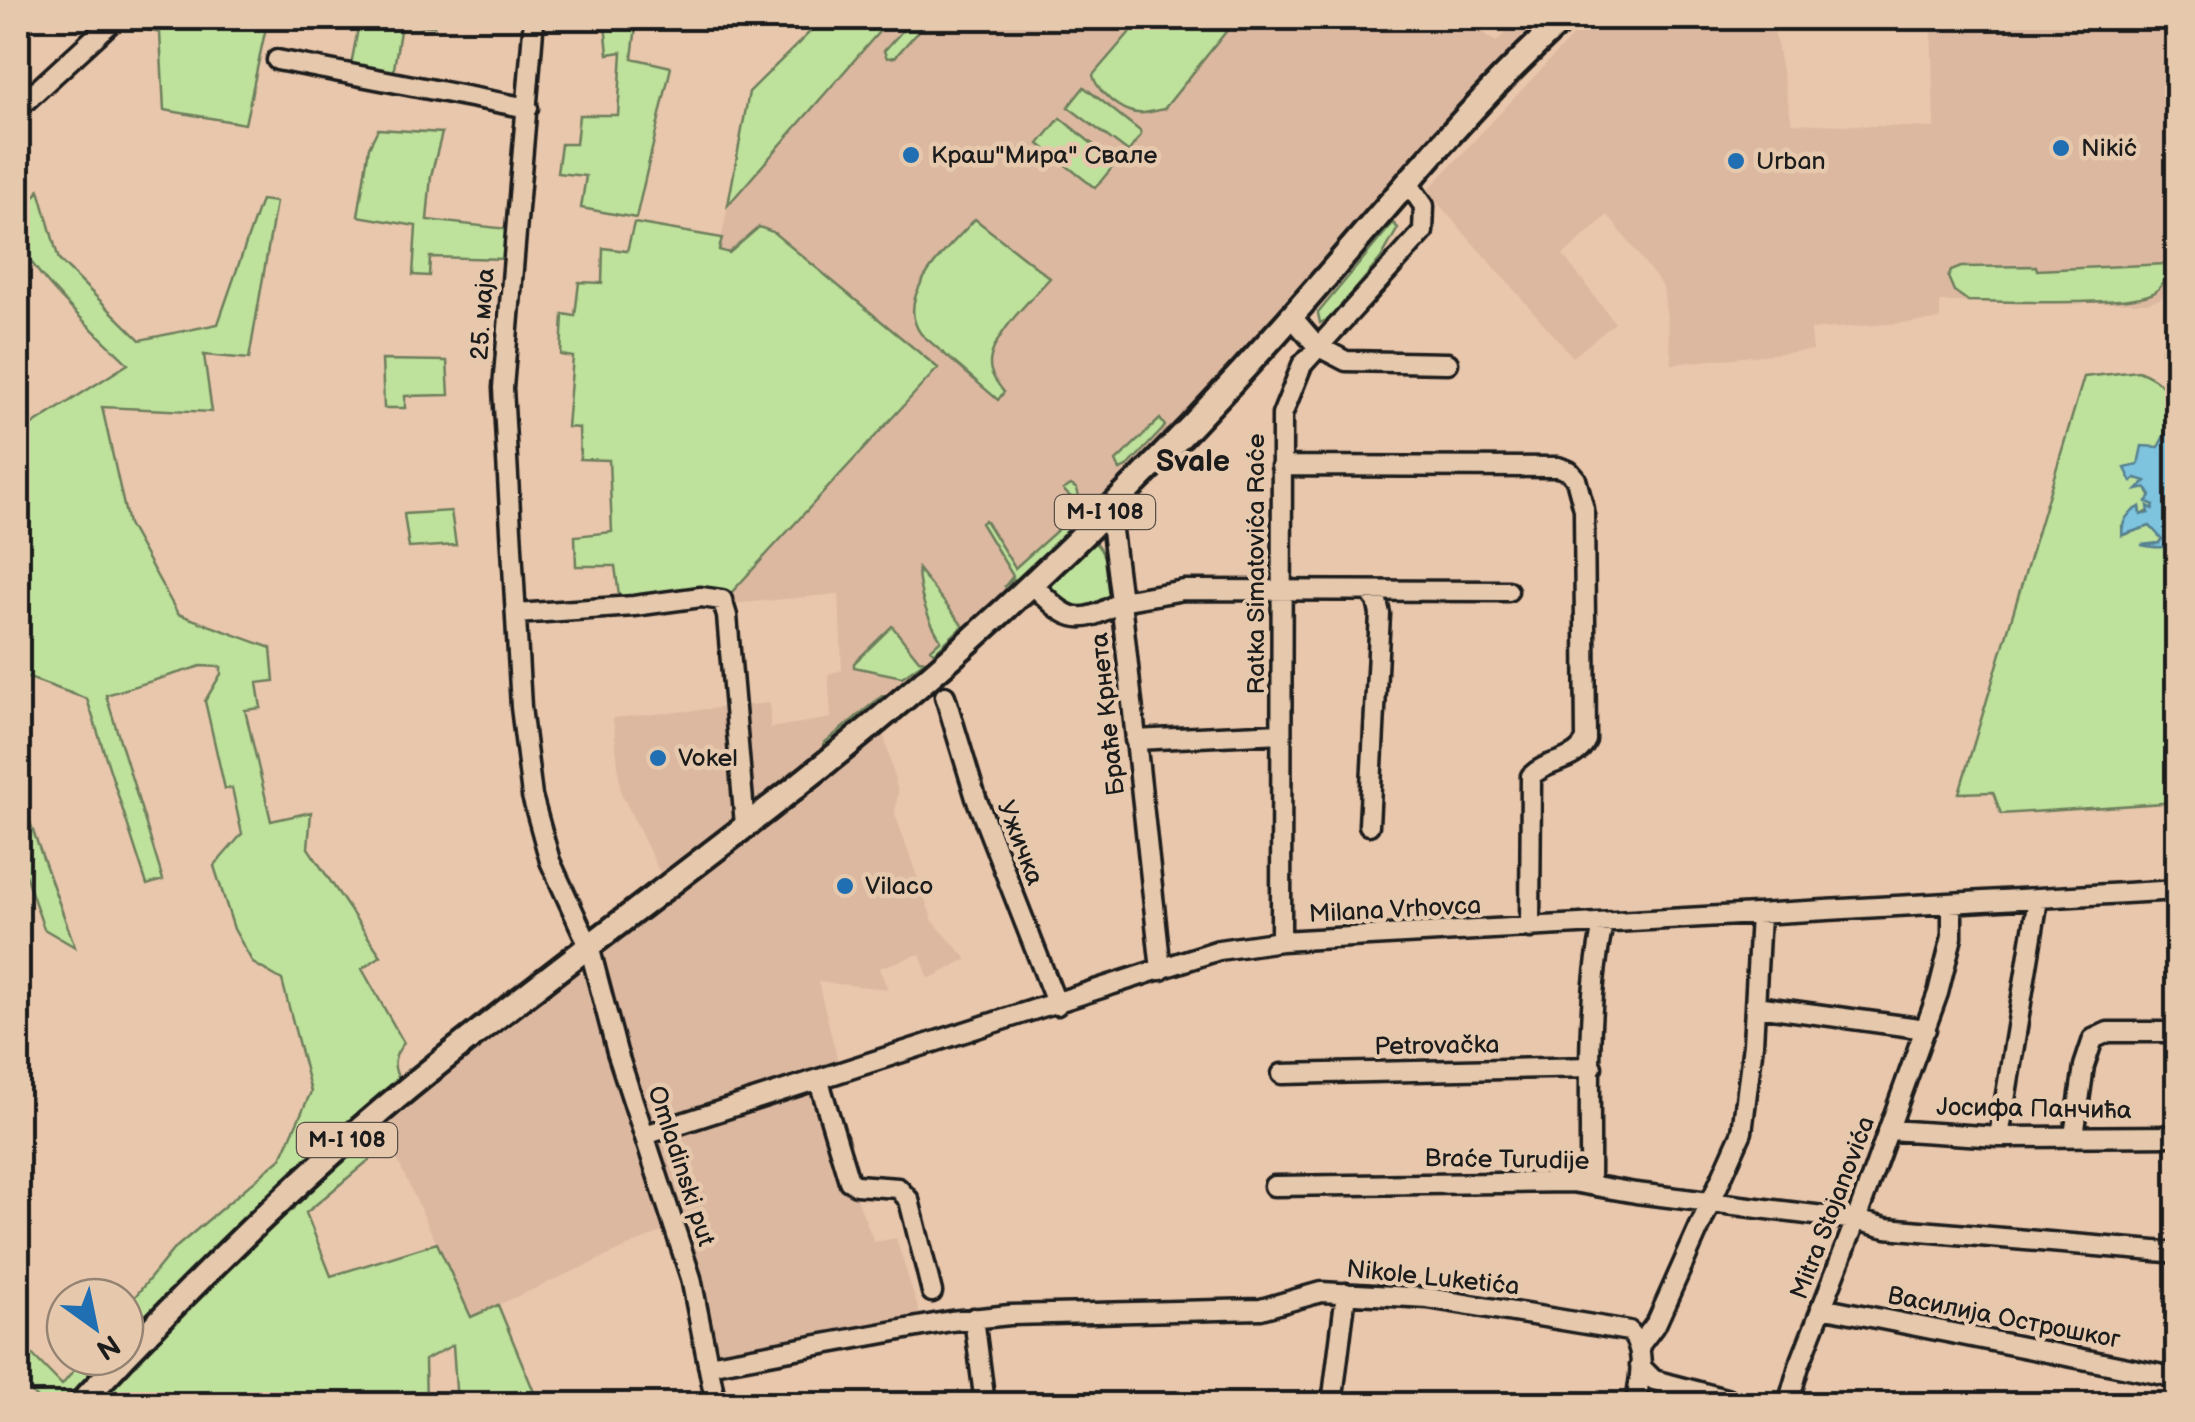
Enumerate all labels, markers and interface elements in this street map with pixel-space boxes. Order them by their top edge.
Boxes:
place label: Nikić [2081,133,2137,164]
marker: Nikić [2050,137,2072,159]
place label: Краш"Мира" Свале [931,140,1157,171]
marker: Краш"Мира" Свале [900,144,922,166]
place label: Urban [1756,146,1826,177]
marker: Urban [1725,150,1747,172]
street label: 25. маја [464,267,502,361]
street label: Ratka Simatovića Raće [1241,433,1272,694]
district label: Svale [1156,444,1230,480]
road number: M-I 108 [1055,495,1155,529]
street label: Браће Крнета [1084,631,1132,797]
place label: Vokel [678,743,738,774]
marker: Vokel [647,747,669,769]
street label: Ужичка [990,796,1050,890]
place label: Vilaco [865,871,933,902]
marker: Vilaco [834,875,856,897]
street label: Milana Vrhovca [1308,890,1482,930]
street label: Petrovačka [1374,1029,1500,1063]
street label: Omladinski put [641,1082,722,1250]
street label: Јосифа Панчића [1936,1092,2132,1126]
street label: Mitra Stojanovića [1784,1112,1882,1304]
road number: M-I 108 [297,1123,397,1157]
street label: Braće Turudije [1424,1143,1590,1177]
street label: Nikole Luketića [1345,1254,1521,1302]
north arrow [45,1277,145,1377]
street label: Василија Острошког [1885,1280,2123,1356]
text: N [90,1327,126,1366]

